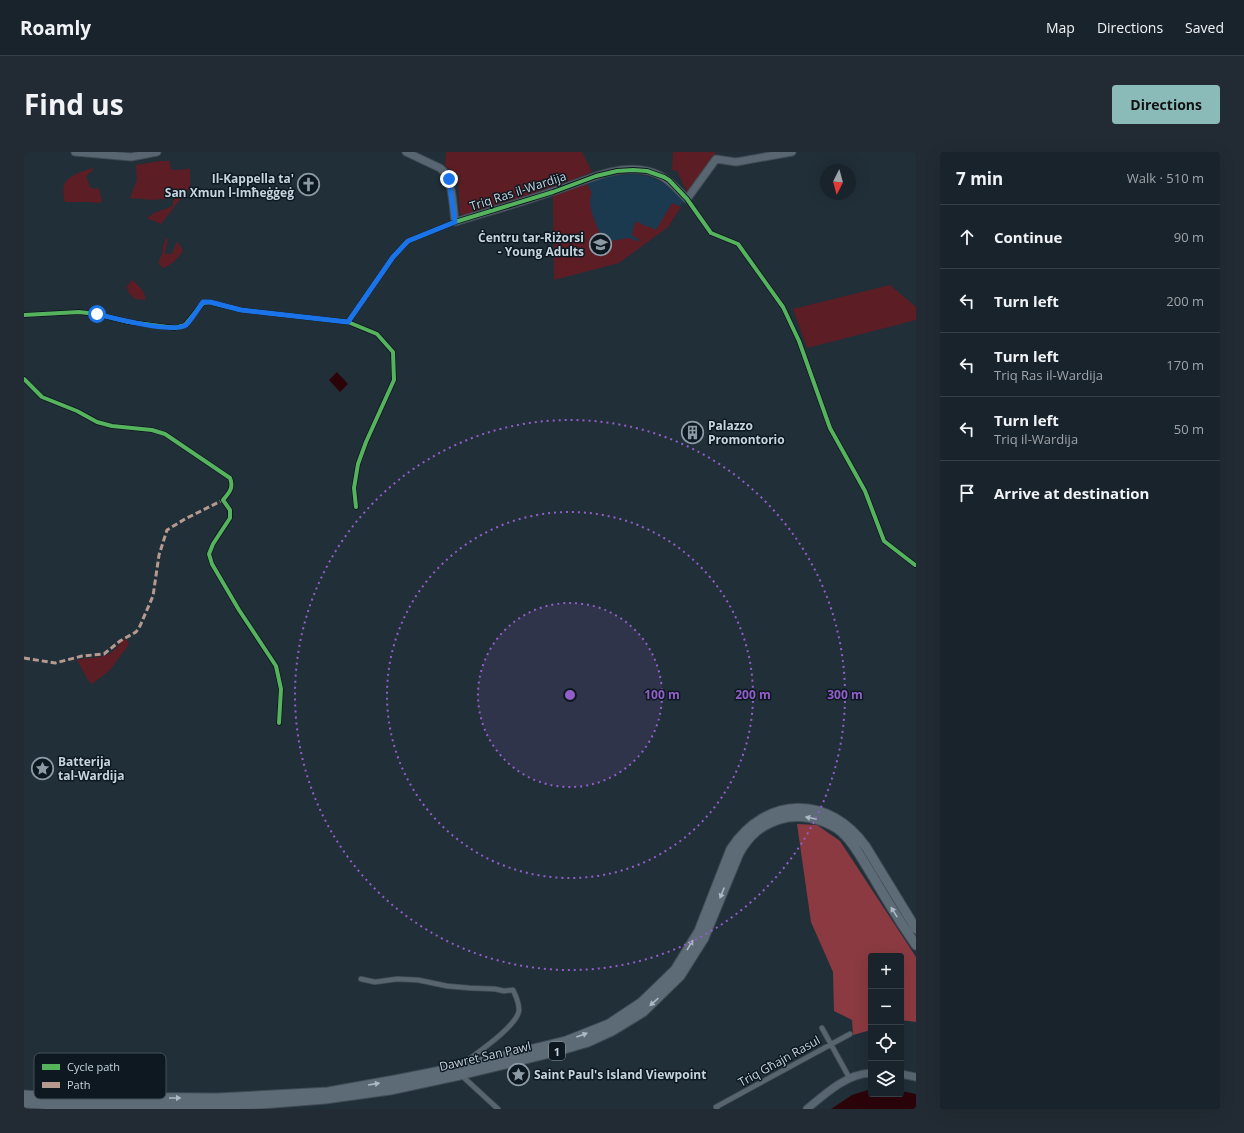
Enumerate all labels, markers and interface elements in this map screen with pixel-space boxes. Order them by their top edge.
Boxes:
text: Roamly [20,15,91,41]
text: Map [1046,18,1075,37]
text: Directions [1097,18,1163,37]
text: Saved [1185,18,1224,37]
text: Find us [24,85,124,123]
button: Directions [1112,85,1220,124]
north arrow [820,164,856,200]
street label: Triq Ras il-Wardija [468,167,568,215]
text: 7 min [956,167,1003,190]
text: Walk · 510 m [1127,169,1204,187]
place label: Il-Kappella ta' San Xmun l-Imħeġġeġ [165,170,294,201]
route end [440,170,458,188]
church icon: Il-Kappella ta' San Xmun l-Imħeġġeġ [296,172,322,198]
icon: ahead [956,226,978,248]
text: Continue [994,227,1062,247]
text: 90 m [1174,228,1204,246]
place label: Ċentru tar-Riżorsi - Young Adults [478,229,584,260]
school or university icon: Ċentru tar-Riżorsi - Young Adults [587,231,613,257]
icon: left [956,290,978,312]
text: Turn left [994,291,1059,311]
text: 200 m [1166,292,1204,310]
route start [88,305,106,323]
text: Turn left [994,346,1059,366]
icon: left [956,354,978,376]
text: 170 m [1166,356,1204,374]
text: Triq Ras il-Wardija [994,366,1103,384]
text: Turn left [994,410,1059,430]
place label: Palazzo Promontorio [708,417,785,448]
icon: left [956,418,978,440]
building icon: Palazzo Promontorio [679,419,705,445]
text: 50 m [1174,420,1204,438]
text: Triq il-Wardija [994,430,1078,448]
icon: arrive [956,482,978,504]
text: Arrive at destination [994,483,1149,503]
text: 100 m [644,686,680,703]
text: 200 m [735,686,771,703]
text: 300 m [827,686,863,703]
centre of rings [563,688,577,702]
place label: Batterija tal-Wardija [58,753,124,784]
place icon: Batterija tal-Wardija [30,755,56,781]
one-way arrow [805,815,817,821]
one-way arrow [719,887,725,899]
one-way arrow [891,906,898,918]
one-way arrow [687,939,694,951]
map controls [868,953,904,1097]
button: + [868,953,904,989]
button: − [868,989,904,1025]
one-way arrow [649,997,659,1006]
button: locate [868,1025,904,1061]
street label: Triq Għajn Rasul [735,1031,823,1091]
one-way arrow [577,1032,589,1038]
street label: Dawret San Pawl [437,1037,533,1075]
road number: 1 [549,1042,565,1060]
legend [34,1053,166,1099]
text: Cycle path [67,1059,120,1074]
place icon: Saint Paul's Island Viewpoint [505,1061,531,1087]
button: layers [868,1061,904,1097]
place label: Saint Paul's Island Viewpoint [534,1066,706,1083]
text: Path [67,1077,90,1092]
one-way arrow [368,1081,380,1087]
one-way arrow [169,1095,182,1101]

